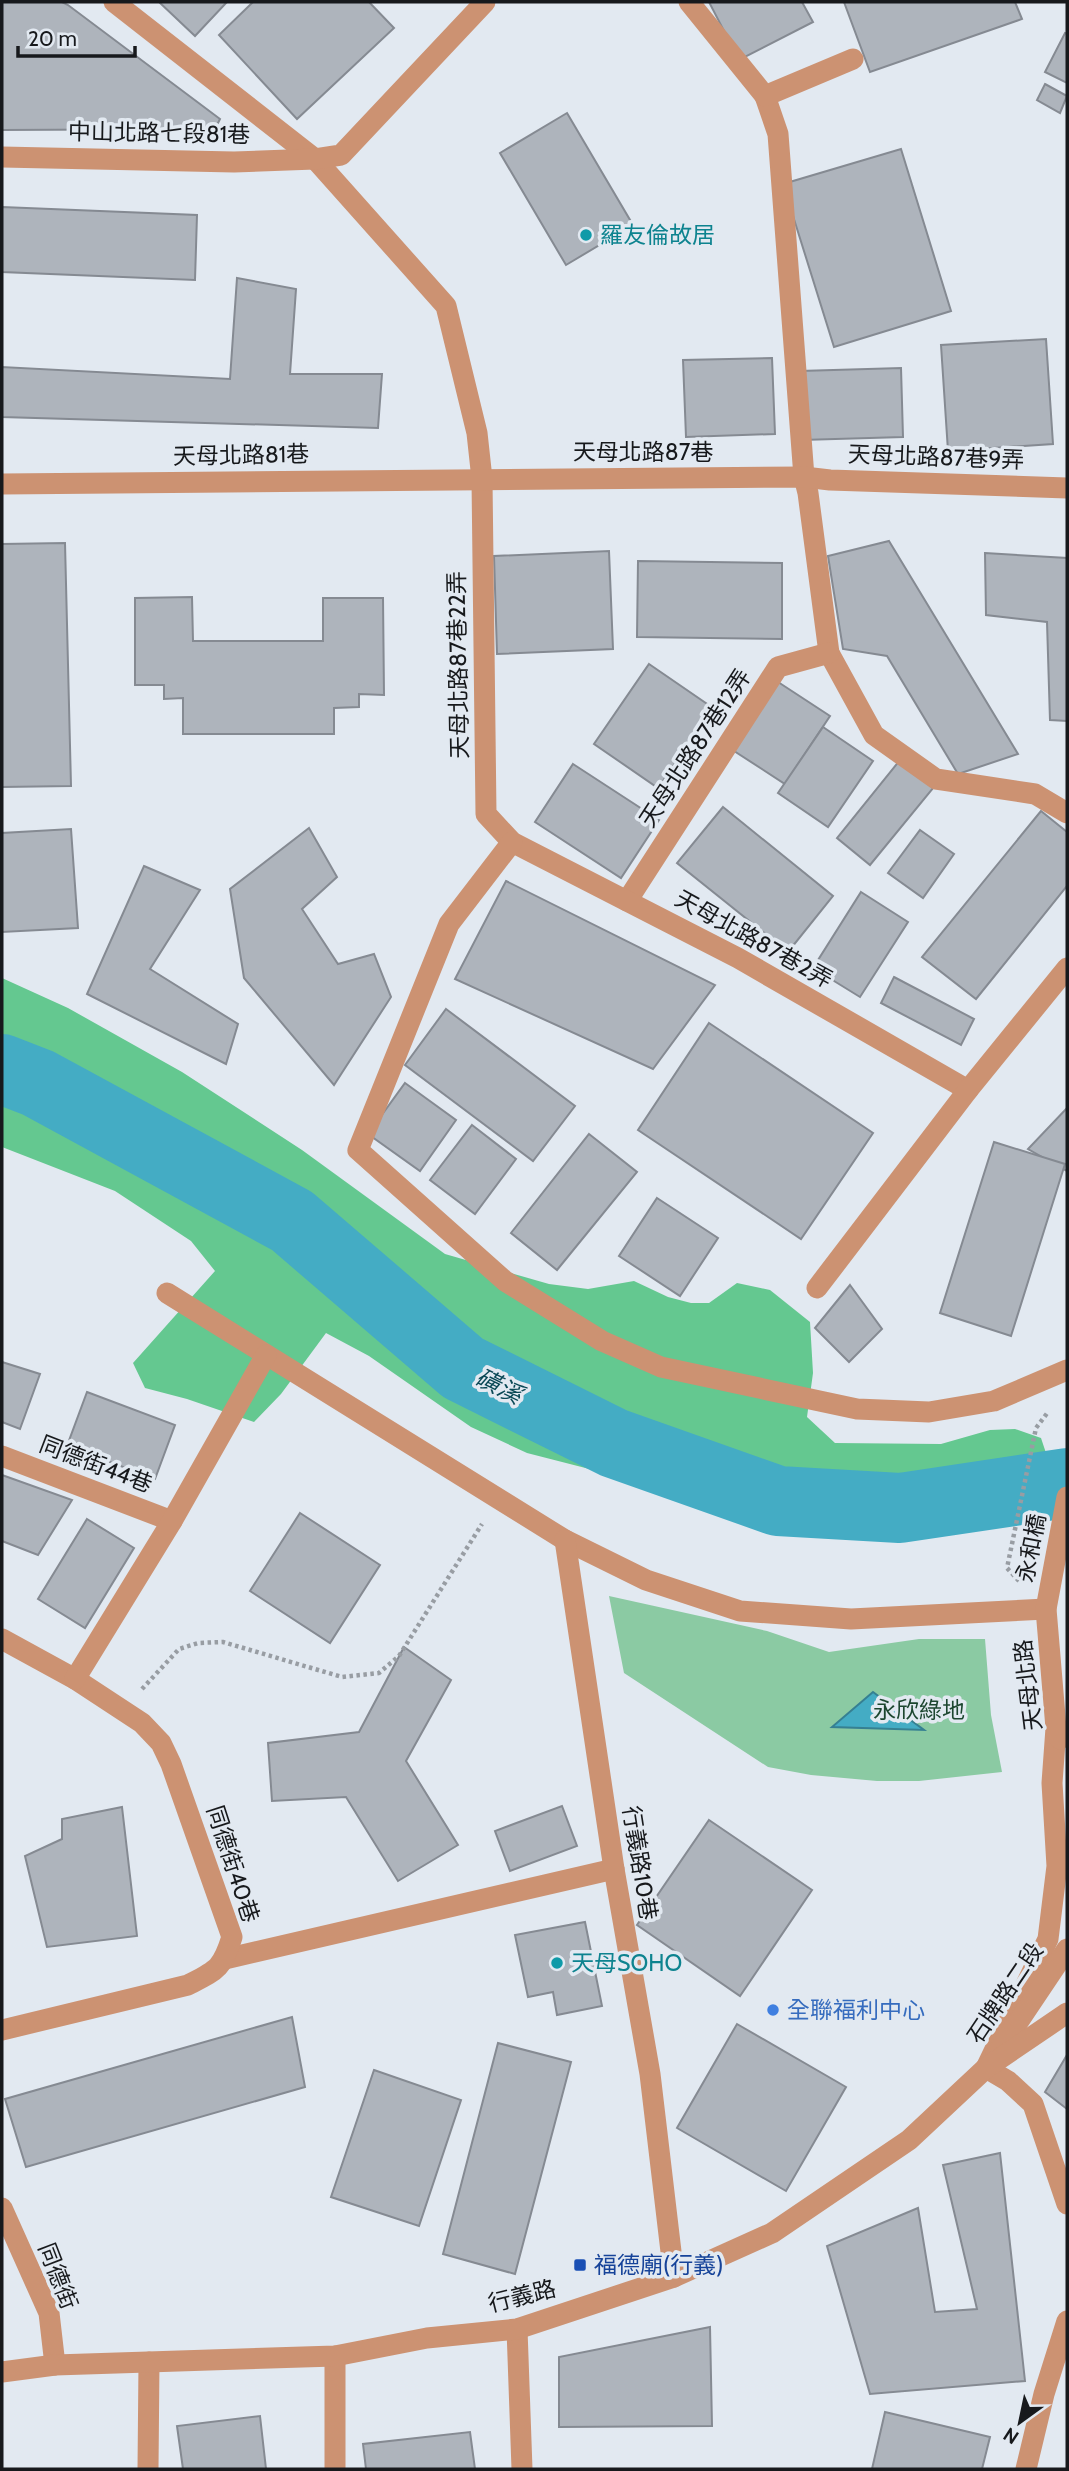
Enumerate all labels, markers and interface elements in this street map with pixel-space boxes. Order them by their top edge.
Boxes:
scale bar [18,14,135,58]
text: 20 m [28,26,77,51]
street label: 中山北路七段81巷 [68,117,250,149]
place label: 羅友倫故居 [600,221,715,249]
marker: 羅友倫故居 [578,227,594,243]
street label: 天母北路87巷 [573,438,713,466]
street label: 天母北路81巷 [173,440,309,470]
street label: 天母北路87巷9弄 [847,440,1025,474]
street label: 天母北路87巷22弄 [442,571,474,759]
street label: 天母北路87巷12弄 [633,664,757,832]
street label: 天母北路87巷2弄 [670,884,838,994]
water label: 磺溪 [471,1362,530,1411]
street label: 同德街44巷 [36,1430,156,1498]
street label: 永和橋 [1011,1511,1051,1585]
street label: 天母北路 [1008,1638,1048,1732]
park label: 永欣綠地 [873,1696,965,1724]
street label: 同德街40巷 [201,1802,265,1926]
street label: 行義路10巷 [617,1804,663,1922]
street label: 石牌路二段 [961,1938,1049,2048]
place label: 天母SOHO [571,1949,682,1977]
marker: 天母SOHO [549,1955,565,1971]
place label: 全聯福利中心 [787,1996,925,2024]
marker: 全聯福利中心 [765,2002,781,2018]
street label: 同德街 [33,2239,83,2313]
place label: 福德廟(行義) [594,2251,723,2279]
marker: 福德廟(行義) [572,2257,588,2273]
street label: 行義路 [485,2274,559,2318]
north arrow [985,2387,1055,2457]
text: N [999,2423,1023,2449]

